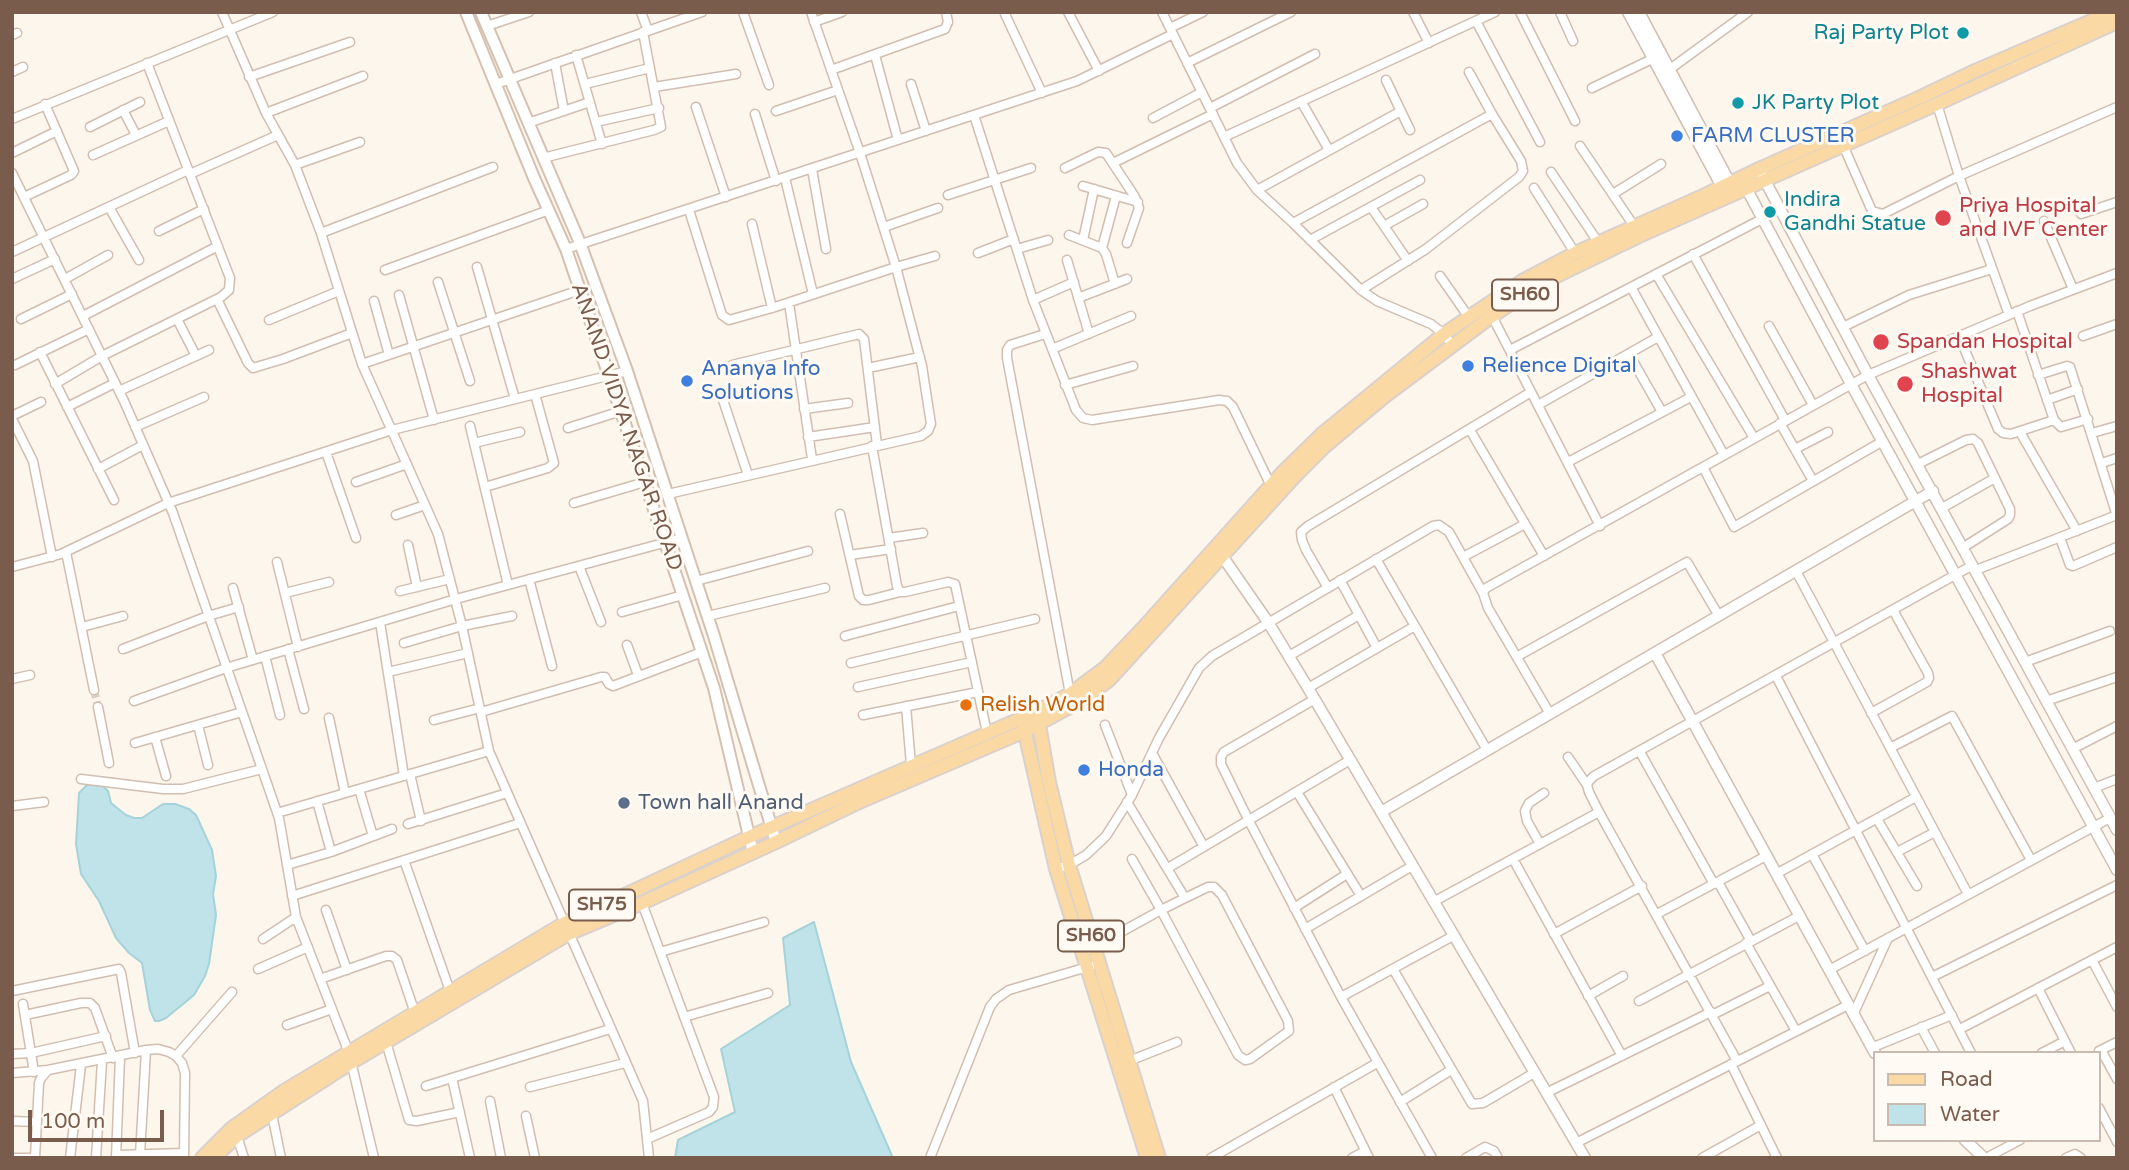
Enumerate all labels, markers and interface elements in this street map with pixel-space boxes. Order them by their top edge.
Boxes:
place label: Raj Party Plot [1813,20,1949,46]
marker: Raj Party Plot [1955,25,1971,41]
place label: JK Party Plot [1752,90,1879,116]
marker: JK Party Plot [1730,95,1746,111]
place label: FARM CLUSTER [1691,123,1855,149]
marker: FARM CLUSTER [1669,128,1685,144]
place label: Indira Gandhi Statue [1784,187,1926,237]
place label: Priya Hospital and IVF Center [1959,193,2108,243]
marker: Indira Gandhi Statue [1762,204,1778,220]
marker: Priya Hospital and IVF Center [1933,208,1953,228]
street label: ANAND VIDYA NAGAR ROAD [565,280,687,574]
road number: SH60 [1492,280,1558,310]
place label: Spandan Hospital [1897,329,2073,355]
marker: Spandan Hospital [1871,332,1891,352]
place label: Relience Digital [1482,353,1637,379]
place label: Ananya Info Solutions [701,356,821,406]
marker: Relience Digital [1460,358,1476,374]
place label: Shashwat Hospital [1921,359,2017,409]
marker: Ananya Info Solutions [679,373,695,389]
marker: Shashwat Hospital [1895,374,1915,394]
place label: Relish World [980,692,1105,718]
marker: Relish World [958,697,974,713]
place label: Honda [1098,757,1164,783]
marker: Honda [1076,762,1092,778]
place label: Town hall Anand [638,790,804,816]
marker: Town hall Anand [616,795,632,811]
road number: SH75 [569,890,635,920]
road number: SH60 [1058,920,1124,952]
legend [1874,1051,2101,1142]
text: Road [1940,1067,1993,1092]
scale bar [32,1096,168,1140]
text: Water [1940,1102,2000,1127]
text: 100 m [41,1109,105,1134]

